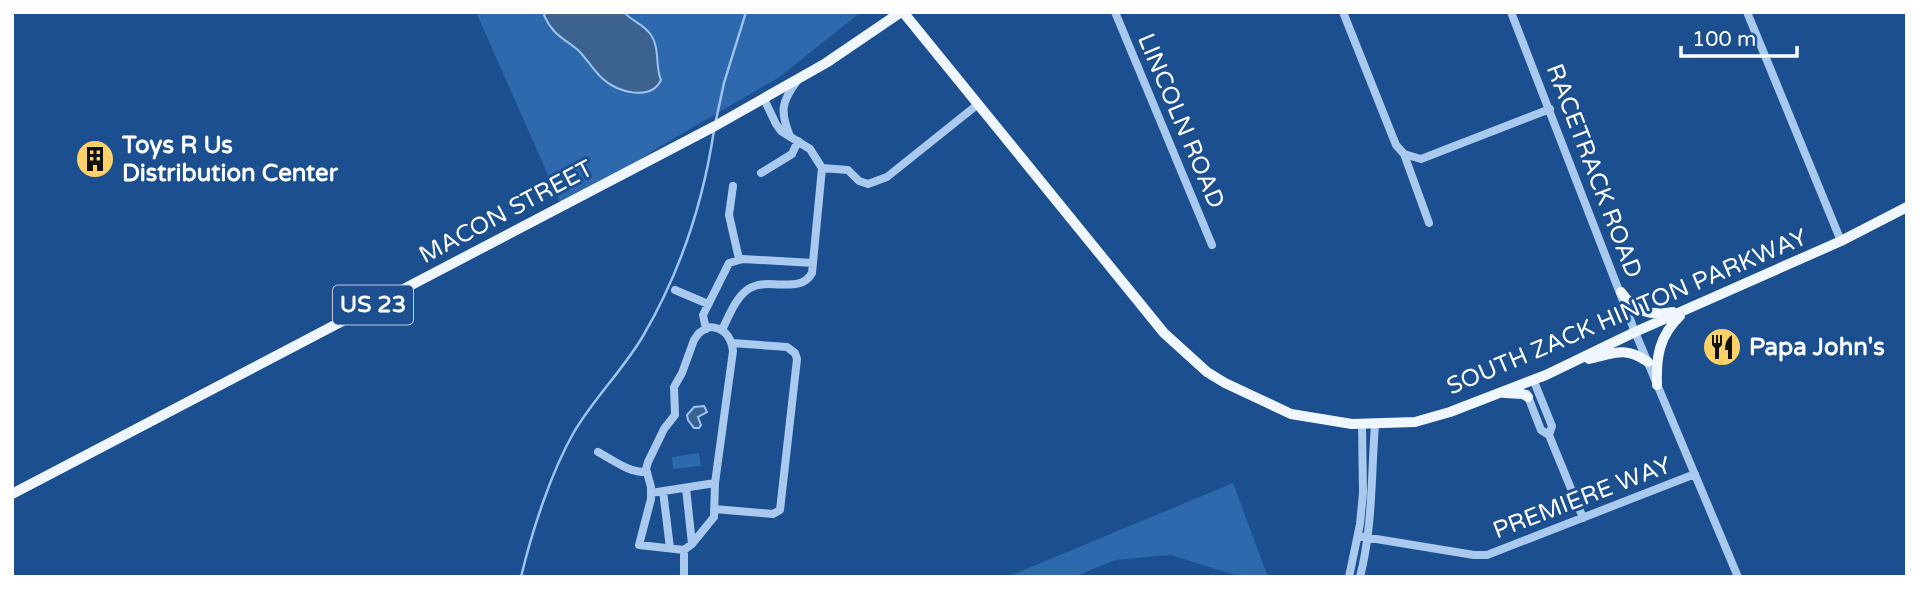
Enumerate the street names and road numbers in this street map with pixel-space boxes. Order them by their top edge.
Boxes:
street label: LINCOLN ROAD [1131,29,1231,213]
street label: RACETRACK ROAD [1540,60,1648,282]
street label: MACON STREET [414,154,598,270]
street label: SOUTH ZACK HINTON PARKWAY [1442,223,1812,401]
road number: US 23 [333,286,413,324]
street label: PREMIERE WAY [1489,451,1675,545]

